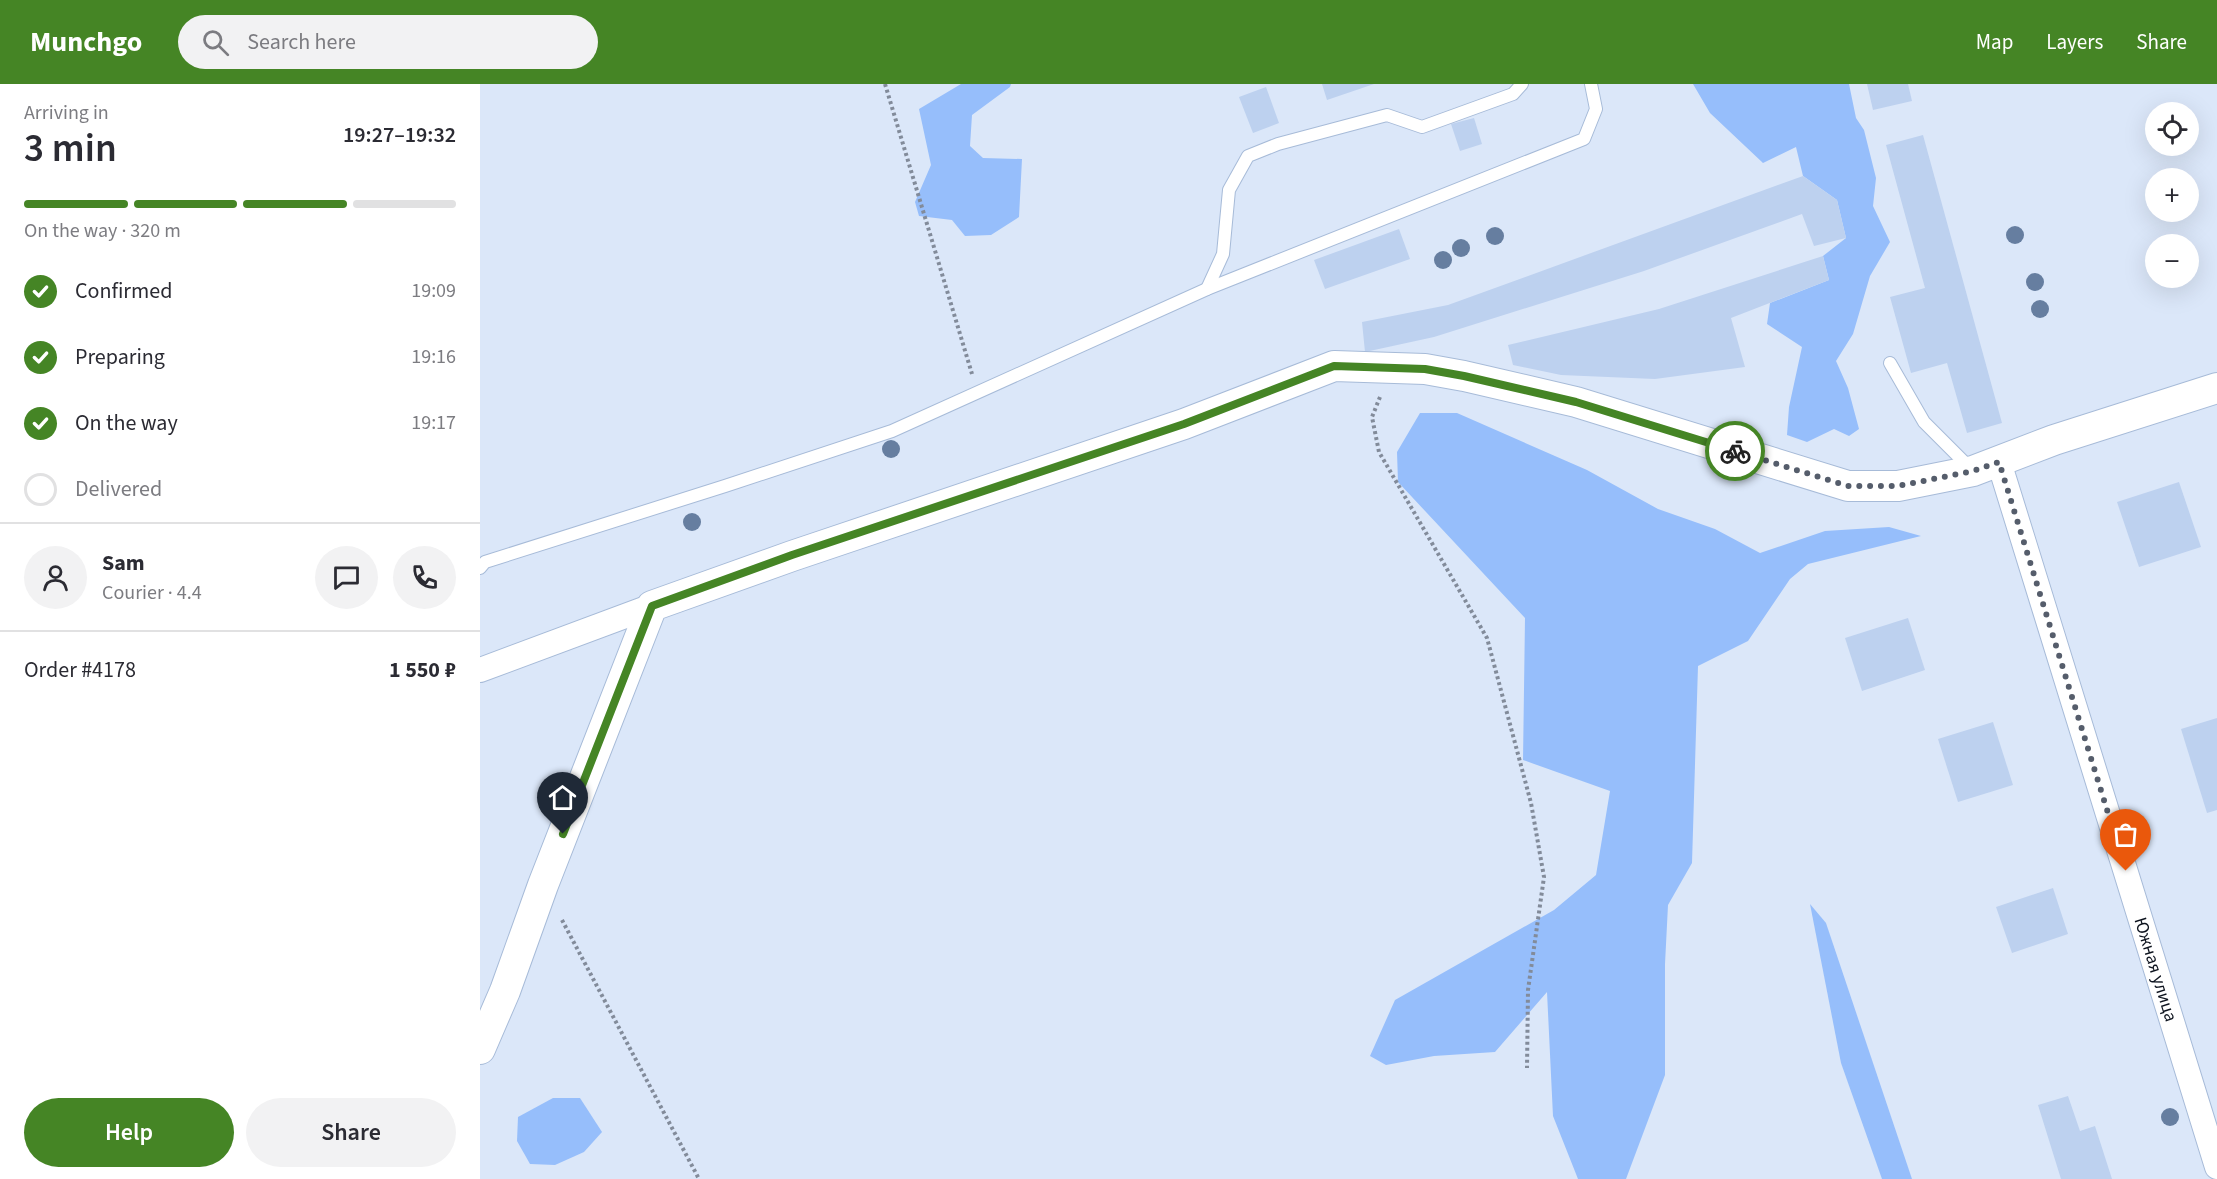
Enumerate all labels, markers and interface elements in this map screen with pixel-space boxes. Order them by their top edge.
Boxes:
search box [178,15,598,69]
text: Munchgo [30,22,142,62]
icon: search [199,26,232,59]
text: Search here [247,26,356,58]
text: Map [1976,27,2013,57]
text: Layers [2046,27,2103,57]
text: Share [2136,27,2187,57]
text: Arriving in [24,99,109,127]
map controls [2145,102,2199,288]
button: locate [2145,102,2199,156]
text: 19:27–19:32 [343,119,456,151]
text: 3 min [24,121,117,177]
button: + [2145,168,2199,222]
text: On the way · 320 m [24,217,181,245]
button: − [2145,234,2199,288]
icon: check [24,275,57,308]
text: Confirmed [75,275,172,307]
text: 19:09 [411,277,456,305]
icon: check [24,341,57,374]
text: Preparing [75,341,165,373]
text: 19:16 [411,343,456,371]
icon: check [24,407,57,440]
text: On the way [75,407,178,439]
text: 19:17 [411,409,456,437]
courier [1705,421,1765,481]
icon: bike [1719,435,1752,468]
text: Delivered [75,473,162,505]
button: person [24,546,87,609]
button: chat [315,546,378,609]
button: phone [393,546,456,609]
text: Sam [102,547,145,579]
text: Courier · 4.4 [102,579,202,607]
text: Order #4178 [24,654,136,686]
text: 1 550 ₽ [389,654,456,686]
pin [537,772,588,834]
icon: home [546,781,579,814]
pin [2100,809,2151,871]
icon: bag [2109,818,2142,851]
street label: Южная улица [2127,914,2183,1025]
button: Help [24,1098,234,1167]
button: Share [246,1098,456,1167]

